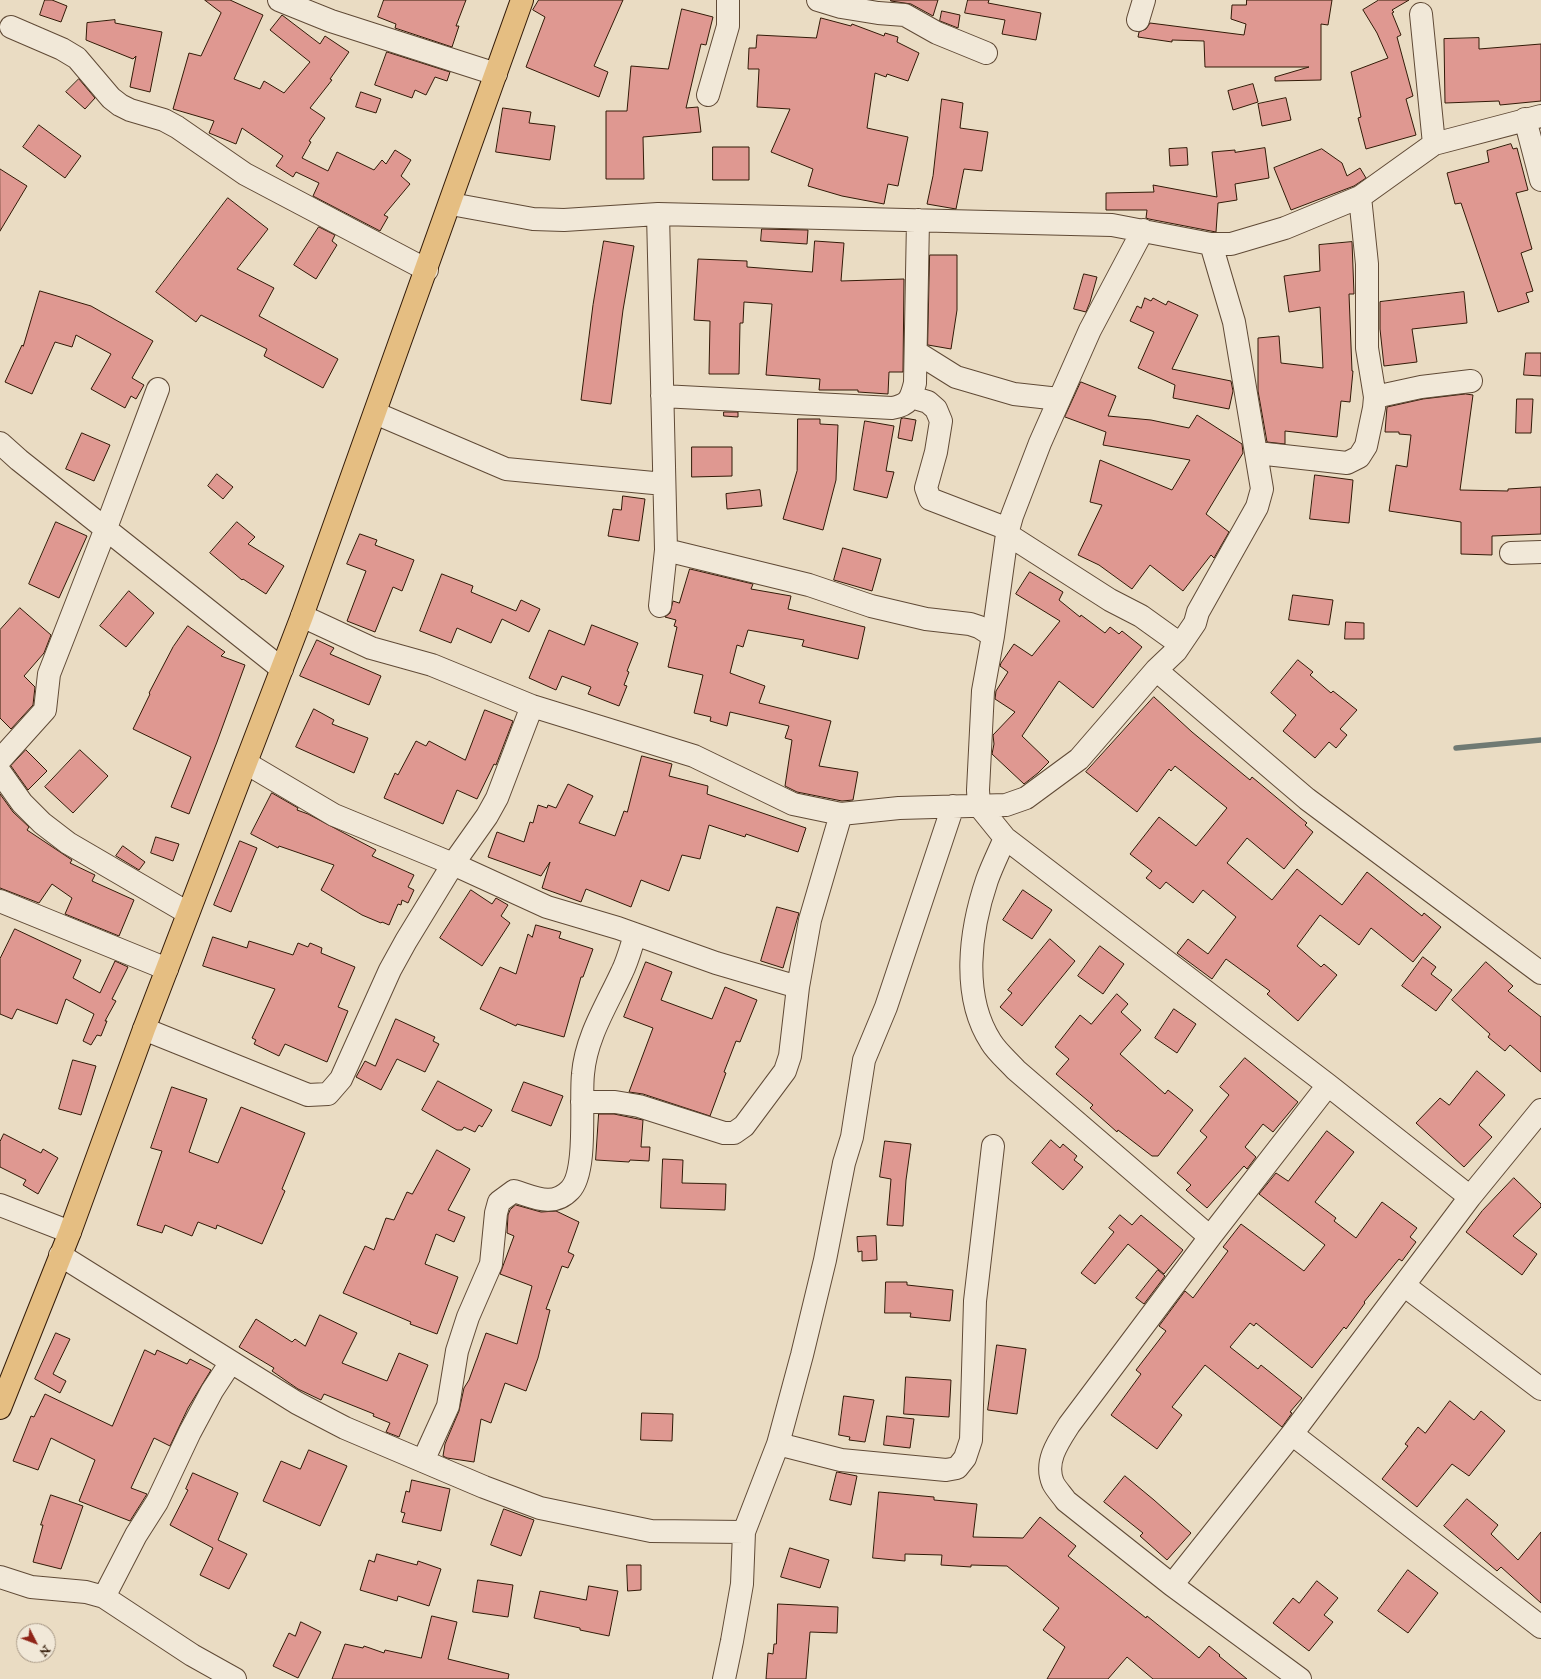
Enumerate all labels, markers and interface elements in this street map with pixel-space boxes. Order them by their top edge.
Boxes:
north arrow [16,1623,56,1663]
text: N [36,1643,53,1659]

